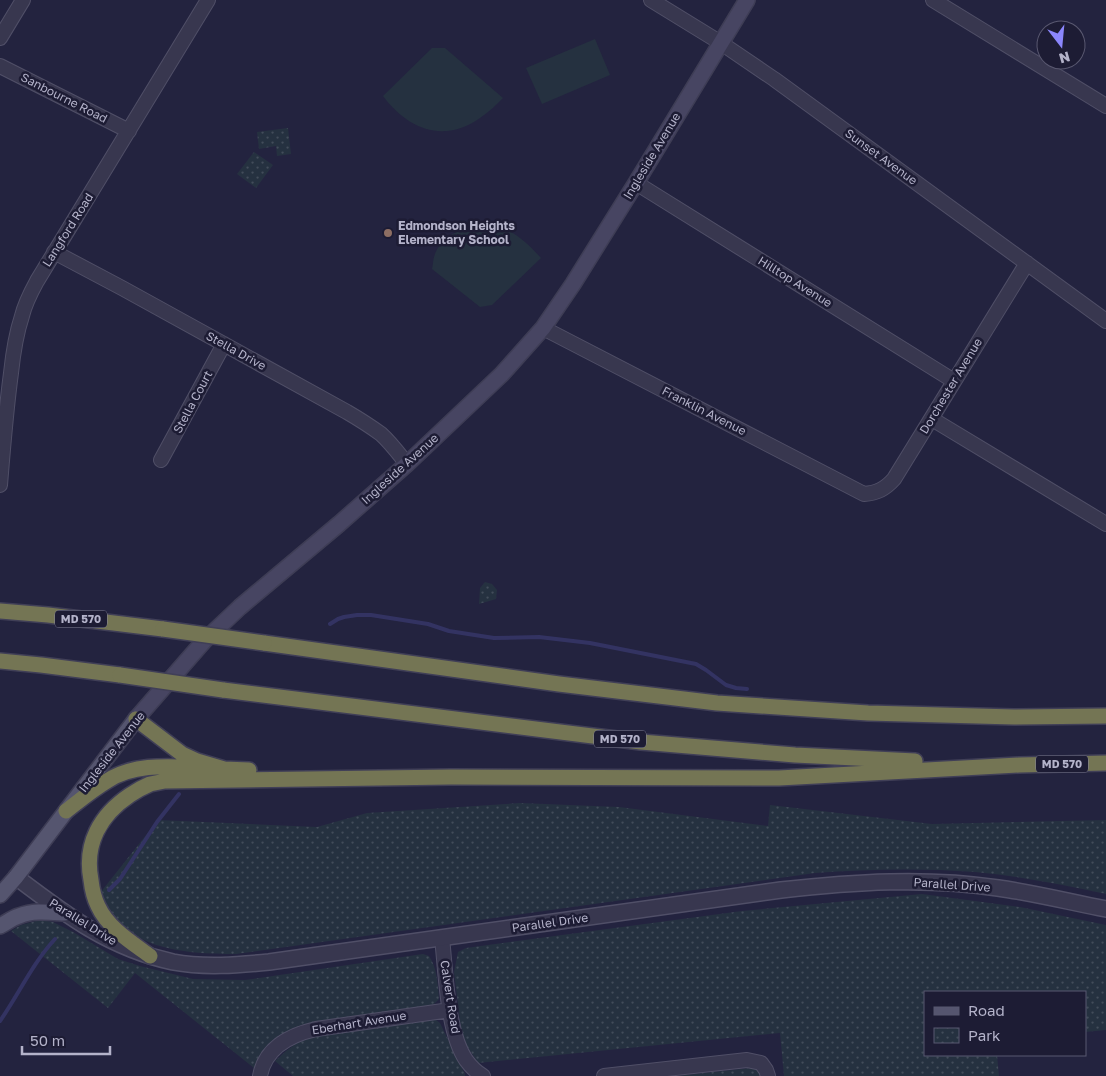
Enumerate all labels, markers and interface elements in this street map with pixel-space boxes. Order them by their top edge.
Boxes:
north arrow [1036,20,1086,70]
text: N [1057,48,1072,68]
street label: Sanbourne Road [18,69,110,126]
street label: Ingleside Avenue [620,110,683,202]
street label: Sunset Avenue [842,125,920,188]
street label: Langford Road [39,190,96,269]
place label: Edmondson Heights Elementary School [398,218,515,247]
marker: Edmondson Heights Elementary School [382,227,394,239]
street label: Hilltop Avenue [755,253,835,310]
street label: Stella Drive [204,328,269,373]
street label: Dorchester Avenue [916,335,985,436]
street label: Stella Court [170,368,215,436]
street label: Franklin Avenue [660,383,749,438]
street label: Ingleside Avenue [358,430,441,507]
road number: MD 570 [55,610,107,628]
street label: Ingleside Avenue [75,708,148,795]
road number: MD 570 [594,731,646,748]
road number: MD 570 [1036,756,1088,772]
street label: Parallel Drive [913,874,991,895]
street label: Parallel Drive [47,895,120,948]
street label: Parallel Drive [511,910,589,935]
street label: Calvert Road [437,959,464,1035]
legend [924,991,1086,1056]
text: Road [968,1001,1005,1019]
street label: Eberhart Avenue [311,1008,407,1037]
scale bar [22,1024,110,1056]
text: Park [968,1026,1001,1044]
text: 50 m [30,1031,65,1049]

